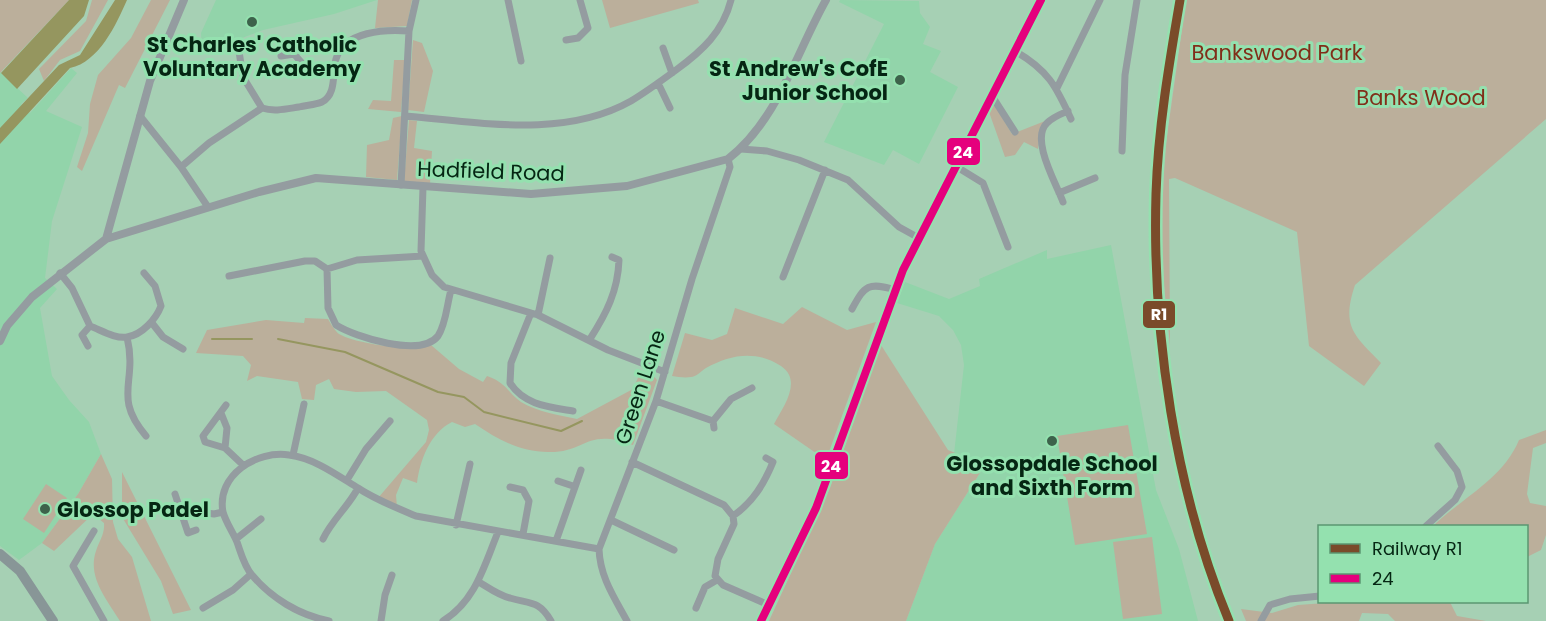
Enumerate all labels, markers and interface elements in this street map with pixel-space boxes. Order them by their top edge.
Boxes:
marker: St Charles' Catholic Voluntary Academy [245,15,259,29]
place label: St Charles' Catholic Voluntary Academy [143,30,362,83]
park label: Bankswood Park [1191,38,1363,67]
place label: St Andrew's CofE Junior School [709,54,888,107]
marker: St Andrew's CofE Junior School [893,73,907,87]
park label: Banks Wood [1356,83,1486,112]
line badge: 24 [946,137,981,166]
text: 24 [953,141,973,164]
street label: Hadfield Road [417,154,565,188]
line badge: R1 [1142,300,1176,329]
text: R1 [1151,303,1167,326]
street label: Green Lane [608,326,672,448]
marker: Glossopdale School and Sixth Form [1045,434,1059,448]
place label: Glossopdale School and Sixth Form [946,449,1158,502]
line badge: 24 [814,451,849,480]
text: 24 [821,455,841,478]
place label: Glossop Padel [57,495,209,524]
marker: Glossop Padel [38,502,52,516]
legend [1318,525,1528,603]
text: Railway R1 [1372,536,1463,561]
text: 24 [1372,566,1394,591]

